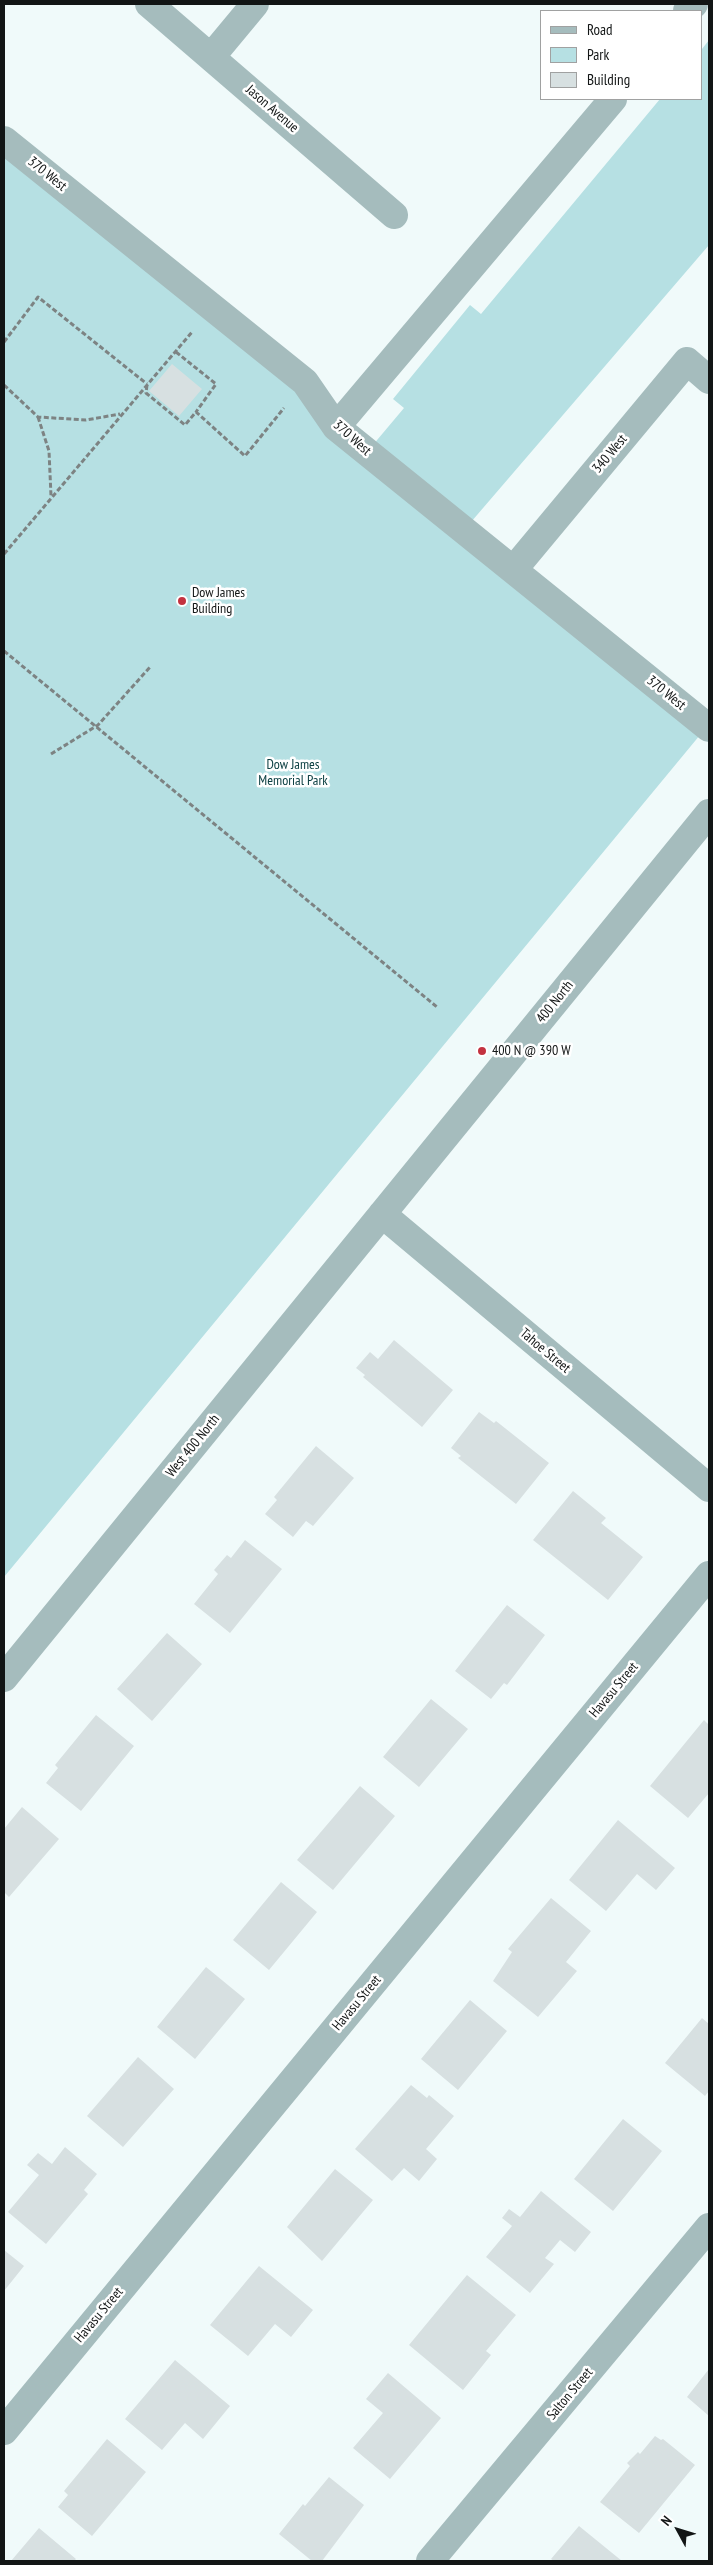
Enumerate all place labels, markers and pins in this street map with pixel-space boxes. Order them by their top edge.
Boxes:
place label: Dow James Building [192,585,245,618]
marker: Dow James Building [176,595,188,607]
place label: 400 N @ 390 W [492,1043,571,1059]
marker: 400 N @ 390 W [476,1045,488,1057]

